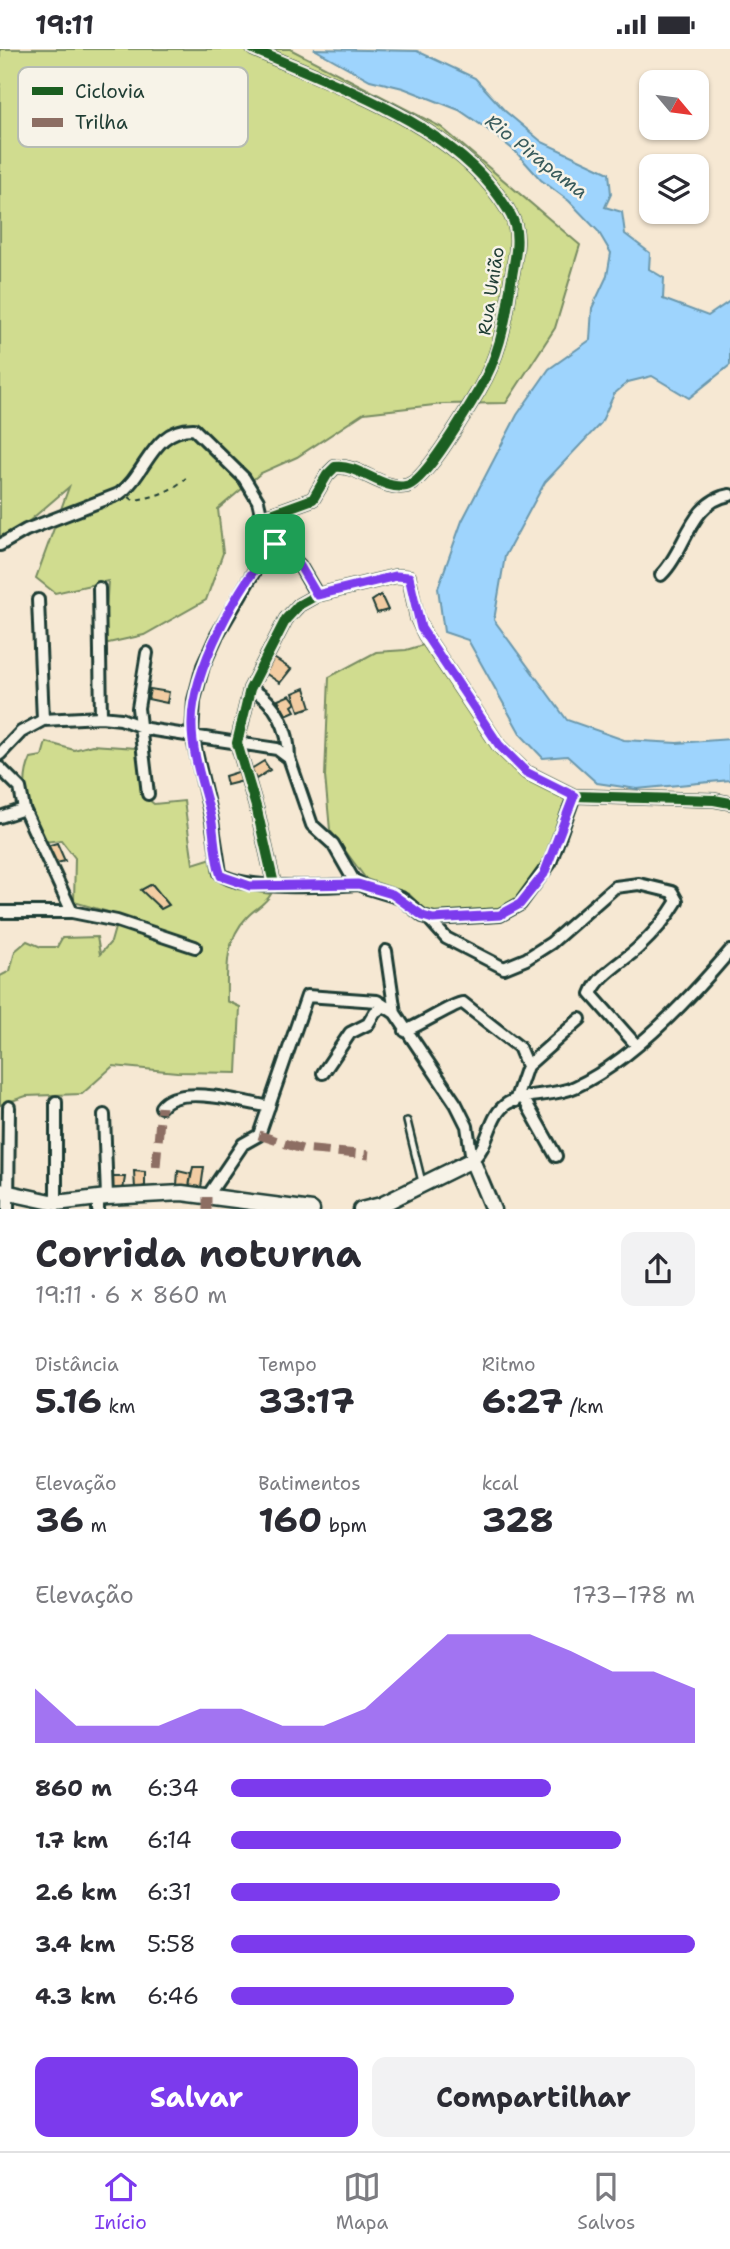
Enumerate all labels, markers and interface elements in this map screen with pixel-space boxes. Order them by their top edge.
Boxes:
text: 19:11 [35,7,94,42]
legend [18,67,248,147]
north arrow [639,70,709,140]
map controls [639,70,709,224]
text: Ciclovia [75,79,145,104]
water label: Rio Pirapama [480,109,593,204]
text: Trilha [75,110,128,135]
button: layers [639,154,709,224]
street label: Rua União [472,245,510,337]
pin [245,514,305,574]
icon: arrive [256,525,294,563]
text: Corrida noturna [35,1228,362,1279]
button: share [621,1232,695,1306]
text: 19:11 · 6 × 860 m [35,1280,227,1310]
text: Distância [35,1352,119,1377]
text: Tempo [258,1352,317,1377]
text: Ritmo [482,1352,536,1377]
text: 5.16 [35,1377,102,1424]
text: 33:17 [258,1377,355,1424]
text: 6:27 [482,1377,563,1424]
text: km [102,1394,135,1419]
text: /km [563,1394,604,1419]
text: Elevação [35,1471,116,1496]
text: Batimentos [258,1471,361,1496]
text: kcal [482,1471,519,1496]
text: 36 [35,1496,84,1543]
text: 160 [258,1496,322,1543]
text: 328 [482,1496,554,1543]
text: m [84,1513,107,1538]
text: bpm [322,1513,367,1538]
text: Elevação [35,1580,134,1610]
text: 173–178 m [573,1580,695,1610]
text: 860 m [35,1773,112,1803]
text: 6:34 [147,1773,199,1803]
text: 1.7 km [35,1825,108,1855]
text: 6:14 [147,1825,192,1855]
text: 2.6 km [35,1877,117,1907]
text: 6:31 [147,1877,192,1907]
text: 3.4 km [35,1929,115,1959]
text: 5:58 [147,1929,196,1959]
text: 4.3 km [35,1981,116,2011]
text: 6:46 [147,1981,199,2011]
button: Salvar [35,2057,358,2137]
button: Compartilhar [372,2057,695,2137]
tab: Início [95,2168,147,2235]
tab: Mapa [336,2168,388,2235]
tab: Salvos [577,2168,635,2235]

